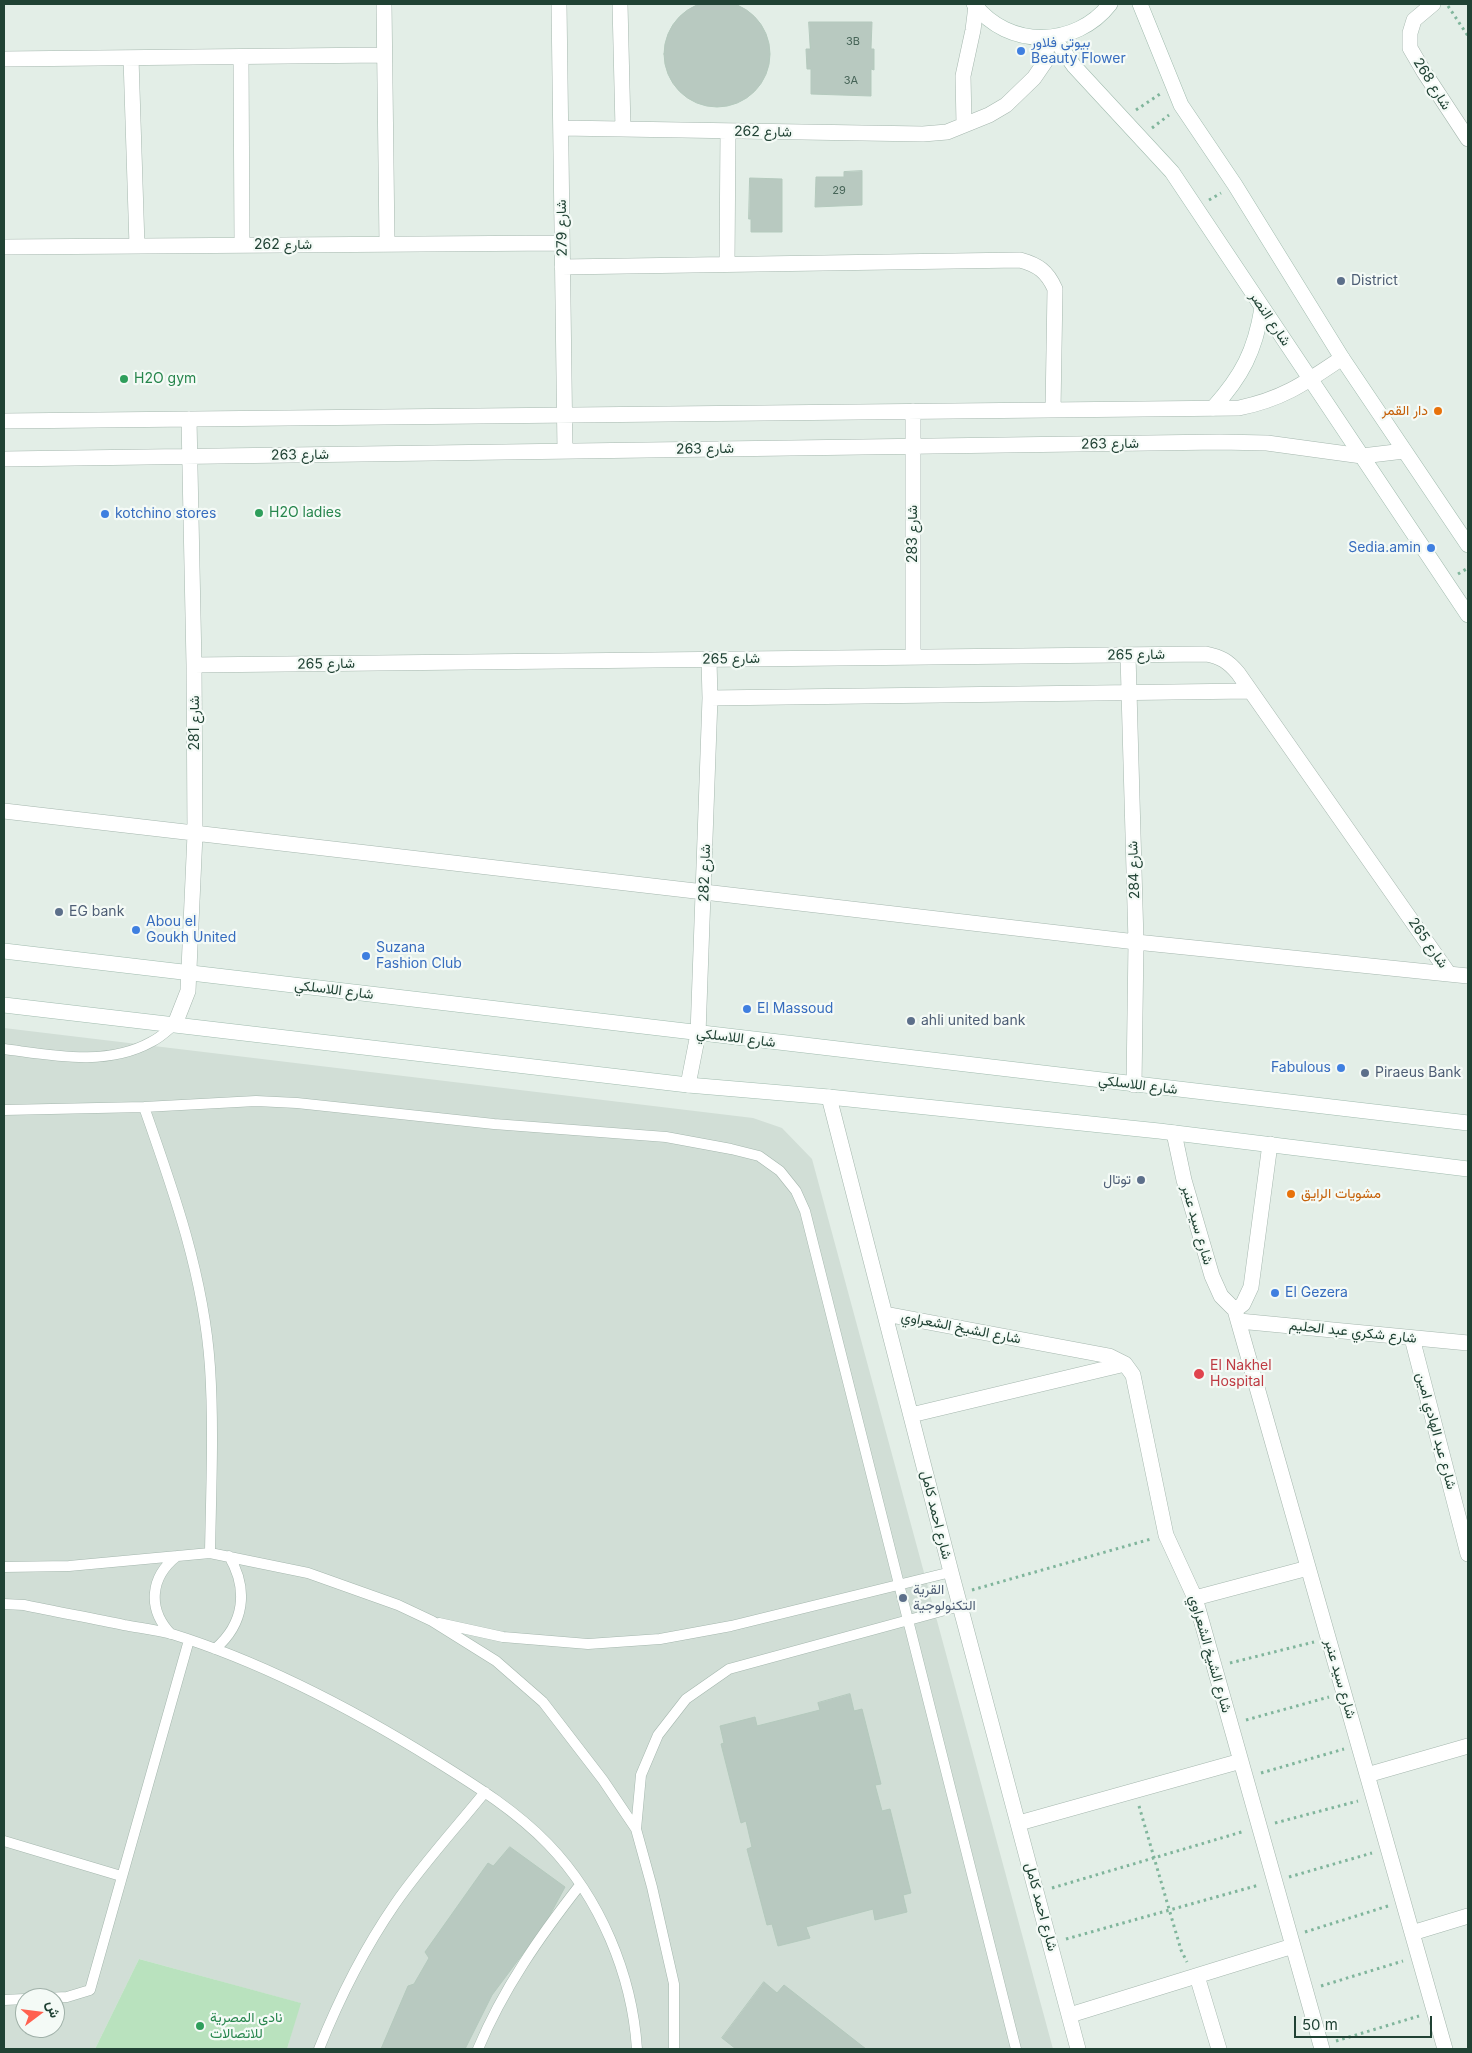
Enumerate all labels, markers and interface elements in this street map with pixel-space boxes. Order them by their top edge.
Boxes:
house number: 3B [846,35,860,49]
place label: بيوتى فلاور Beauty Flower [1031,35,1126,68]
marker: بيوتى فلاور Beauty Flower [1015,45,1027,57]
street label: شارع 268 [1410,55,1454,113]
house number: 3A [844,74,858,88]
street label: شارع 262 [734,123,792,141]
house number: 29 [832,184,846,198]
street label: شارع 279 [553,199,571,257]
street label: شارع 262 [254,237,312,253]
place label: District [1351,273,1398,289]
marker: District [1335,275,1347,287]
street label: شارع النصر [1246,289,1294,349]
place label: H2O gym [134,371,196,387]
marker: H2O gym [118,373,130,385]
place label: دار القمر [1382,403,1428,419]
marker: دار القمر [1432,405,1444,417]
street label: شارع 263 [1081,435,1139,453]
street label: شارع 263 [676,440,734,458]
street label: شارع 263 [271,446,329,464]
place label: H2O ladies [269,505,341,521]
street label: شارع 283 [905,505,921,563]
place label: kotchino stores [115,506,216,522]
marker: H2O ladies [253,507,265,519]
marker: kotchino stores [99,508,111,520]
place label: Sedia.amin [1348,540,1421,556]
marker: Sedia.amin [1425,542,1437,554]
street label: شارع 265 [1107,646,1165,664]
street label: شارع 265 [702,650,760,668]
street label: شارع 265 [297,655,355,673]
street label: شارع 281 [187,696,203,750]
street label: شارع 284 [1125,841,1143,899]
street label: شارع 282 [696,844,714,902]
place label: EG bank [69,904,124,920]
marker: EG bank [53,906,65,918]
place label: Abou el Goukh United [146,914,236,946]
street label: شارع 265 [1405,914,1451,972]
marker: Abou el Goukh United [130,924,142,936]
place label: Suzana Fashion Club [376,940,462,972]
marker: Suzana Fashion Club [360,950,372,962]
street label: شارع اللاسلكي [294,977,374,1003]
place label: El Massoud [757,1001,833,1017]
marker: El Massoud [741,1003,753,1015]
place label: ahli united bank [921,1013,1025,1029]
marker: ahli united bank [905,1015,917,1027]
street label: شارع اللاسلكي [696,1025,776,1051]
place label: Fabulous [1271,1060,1331,1076]
marker: Fabulous [1335,1062,1347,1074]
place label: Piraeus Bank [1375,1065,1461,1081]
marker: Piraeus Bank [1359,1067,1371,1079]
street label: شارع اللاسلكي [1098,1072,1178,1098]
place label: توتال [1103,1172,1131,1188]
marker: توتال [1135,1174,1147,1186]
street label: شارع سيد عنبر [1178,1183,1216,1267]
place label: مشويات الرايق [1301,1186,1381,1202]
marker: مشويات الرايق [1285,1188,1297,1200]
place label: El Gezera [1285,1285,1348,1301]
marker: El Gezera [1269,1287,1281,1299]
street label: شارع الشيخ الشعراوي [900,1308,1022,1348]
street label: شارع شكري عبد الحليم [1288,1317,1418,1347]
place label: El Nakhel Hospital [1210,1358,1272,1390]
marker: El Nakhel Hospital [1192,1367,1206,1381]
street label: شارع عبد الهادي امين [1412,1371,1460,1491]
street label: شارع احمد كامل [917,1469,955,1561]
place label: القرية التكنولوجية [913,1582,976,1614]
marker: القرية التكنولوجية [897,1592,909,1604]
street label: شارع الشيخ الشعراوي [1185,1593,1235,1715]
street label: شارع سيد عنبر [1321,1637,1359,1721]
street label: شارع احمد كامل [1021,1861,1061,1953]
north arrow [15,1988,65,2038]
text: ش [44,1999,64,2020]
scale bar [1297,2006,1434,2038]
place label: نادى المصرية للاتصالات [210,2010,283,2042]
text: 50 m [1302,2015,1338,2034]
marker: نادى المصرية للاتصالات [194,2020,206,2032]

